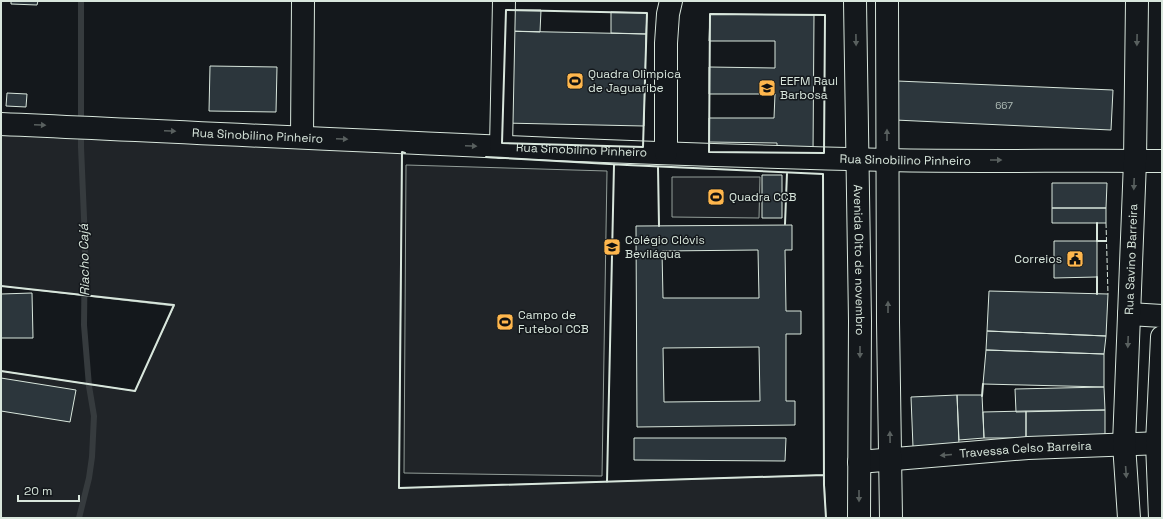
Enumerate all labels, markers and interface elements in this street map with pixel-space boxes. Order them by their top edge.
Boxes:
one-way arrow [852,34,859,46]
one-way arrow [1134,34,1140,47]
place label: Quadra Olimpica de Jaguaribe [588,66,681,96]
sports icon: Quadra Olimpica de Jaguaribe [565,71,585,91]
place label: EEFM Raul Barbosa [780,73,838,103]
school or university icon: EEFM Raul Barbosa [757,78,777,98]
house number: 667 [995,99,1013,112]
one-way arrow [34,122,46,129]
street label: Rua Sinobilino Pinheiro [192,125,324,147]
one-way arrow [164,128,176,135]
one-way arrow [884,128,890,141]
one-way arrow [336,136,348,143]
street label: Rua Sinobilino Pinheiro [516,139,647,161]
one-way arrow [465,142,477,149]
street label: Rua Sinobilino Pinheiro [839,151,971,169]
one-way arrow [990,157,1003,163]
one-way arrow [1131,178,1138,190]
street label: Avenida Oito de novembro [850,184,868,336]
sports icon: Quadra CCB [706,187,726,207]
place label: Quadra CCB [729,189,797,205]
street label: Rua Savino Barreira [1121,203,1141,315]
water label: Riacho Cajá [75,223,93,296]
place label: Colégio Clóvis Beviláqua [625,232,705,262]
school or university icon: Colégio Clóvis Beviláqua [602,237,622,257]
public building icon: Correios [1065,249,1085,269]
place label: Correios [1014,251,1062,267]
one-way arrow [885,300,891,313]
place label: Campo de Futebol CCB [518,307,589,337]
sports icon: Campo de Futebol CCB [495,312,515,332]
one-way arrow [1125,336,1131,349]
one-way arrow [857,346,863,359]
one-way arrow [887,430,893,443]
street label: Travessa Celso Barreira [959,438,1092,462]
one-way arrow [940,452,952,458]
one-way arrow [1123,466,1130,478]
scale bar [18,477,79,503]
text: 20 m [24,483,52,499]
one-way arrow [856,490,862,503]

